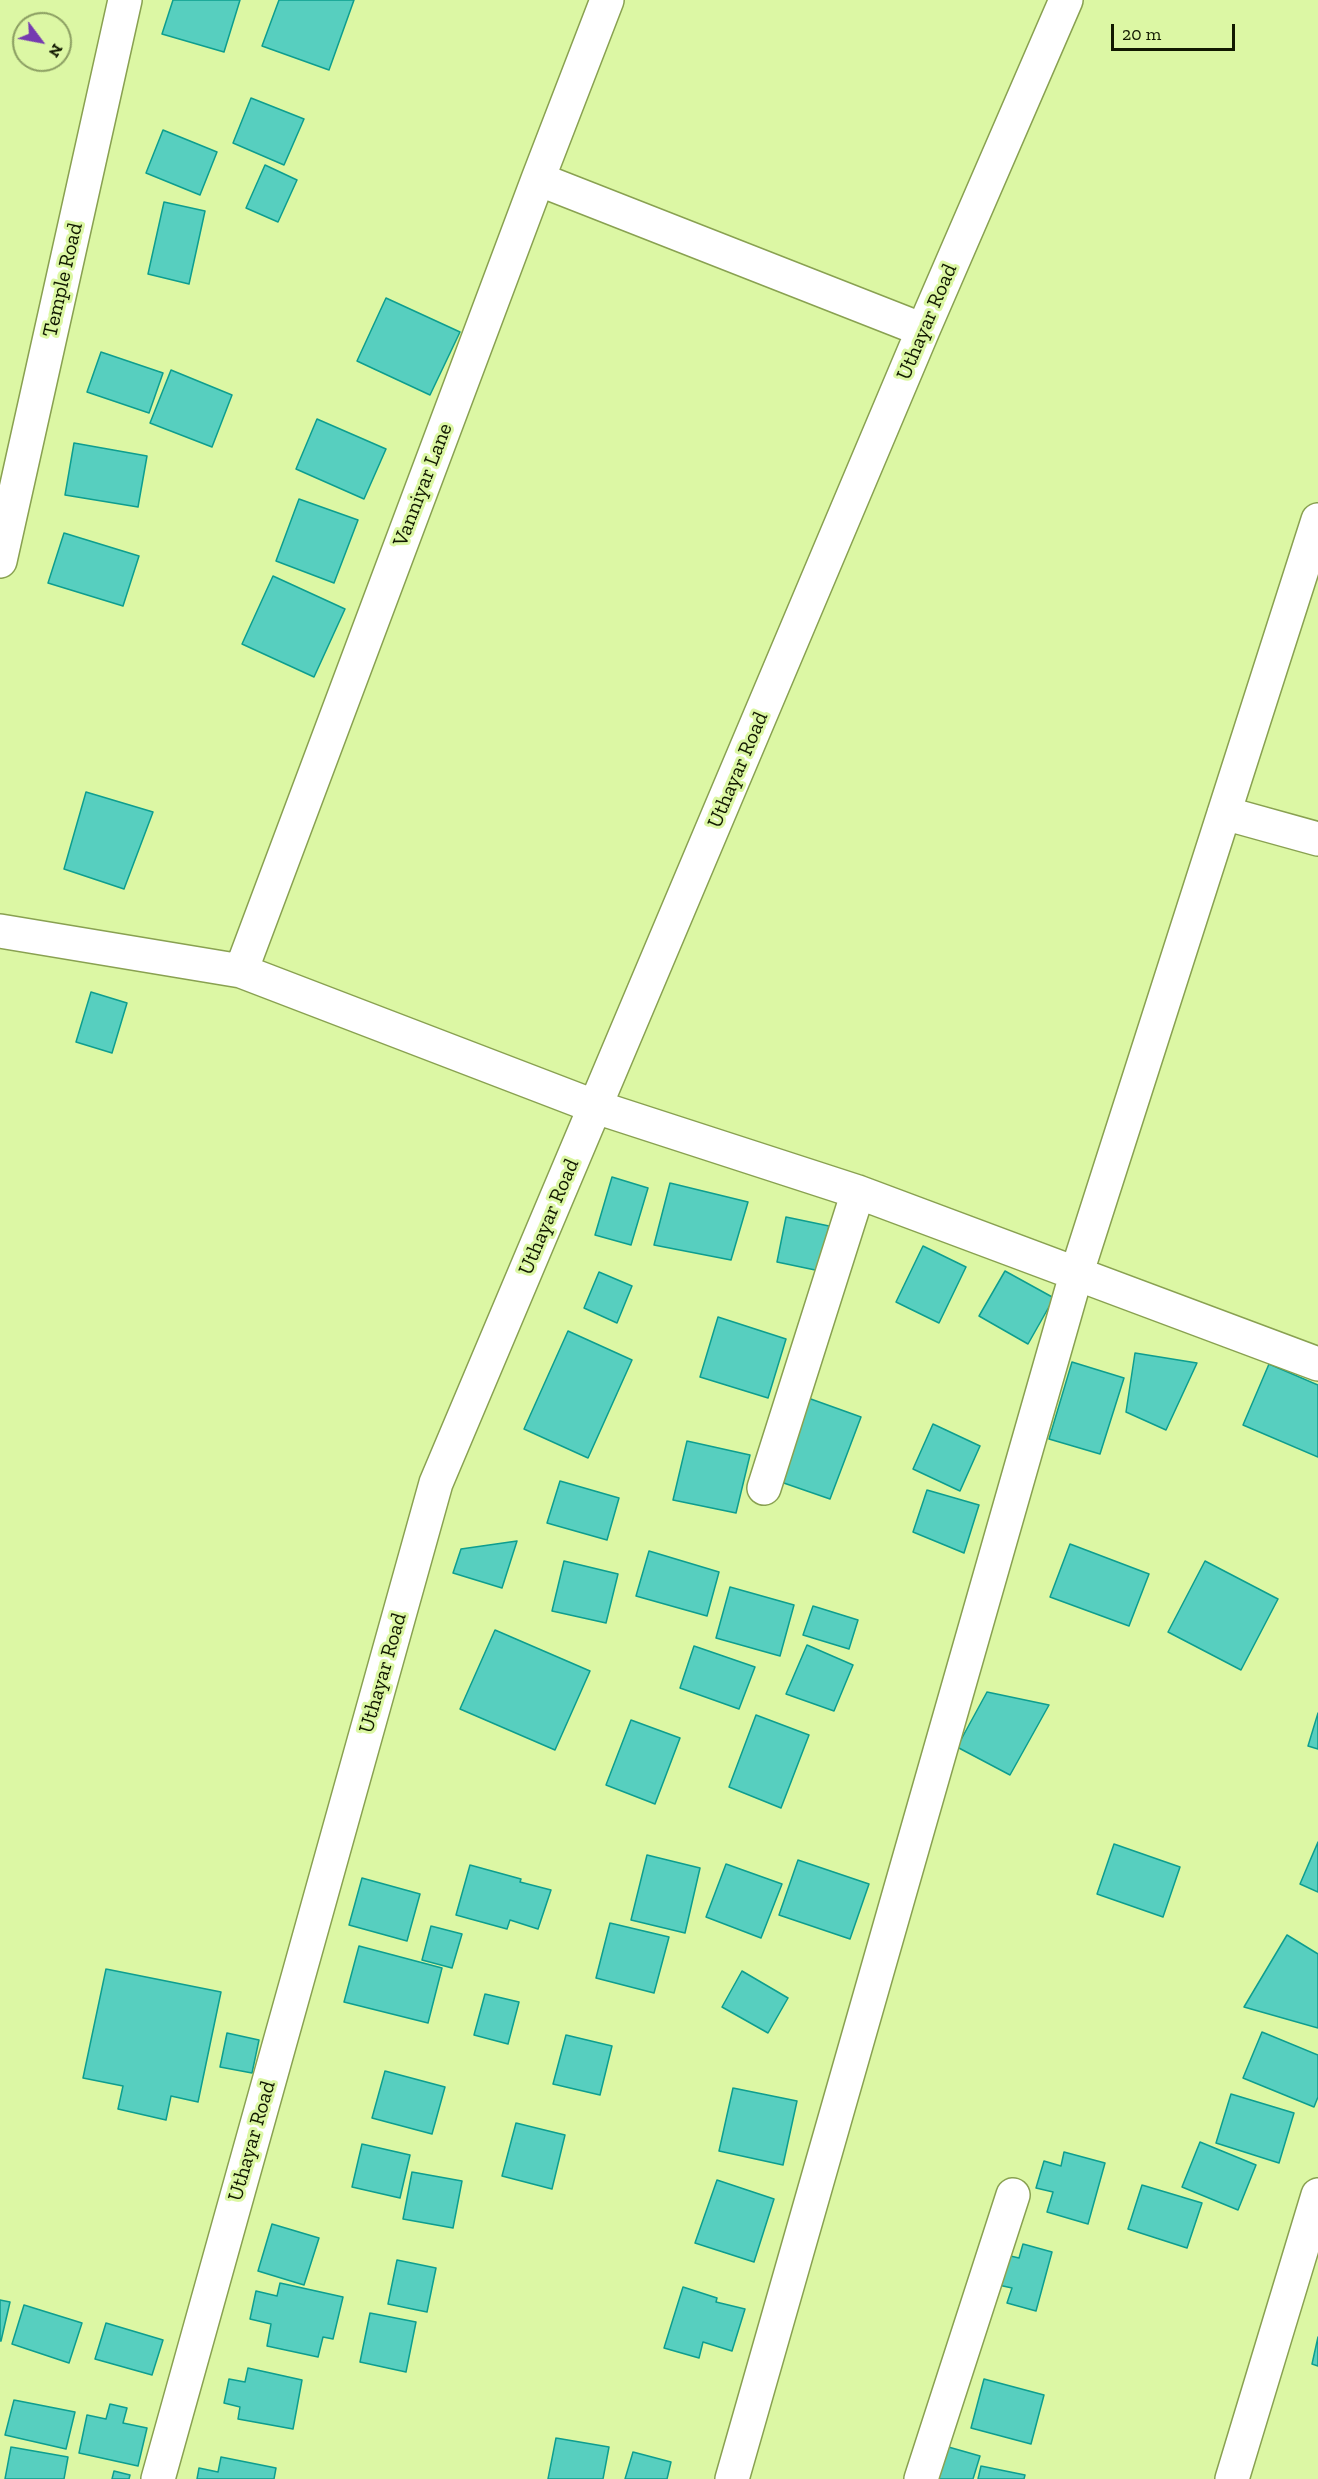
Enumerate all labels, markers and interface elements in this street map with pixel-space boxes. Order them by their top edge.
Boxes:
north arrow [12,12,72,72]
scale bar [1114,12,1238,50]
text: 20 m [1122,23,1161,45]
text: N [45,41,67,61]
street label: Temple Road [38,220,88,340]
street label: Uthayar Road [891,260,963,384]
street label: Vanniyar Lane [388,420,458,550]
street label: Uthayar Road [702,708,774,832]
street label: Uthayar Road [513,1155,585,1279]
street label: Uthayar Road [354,1610,412,1736]
street label: Uthayar Road [223,2078,281,2204]

